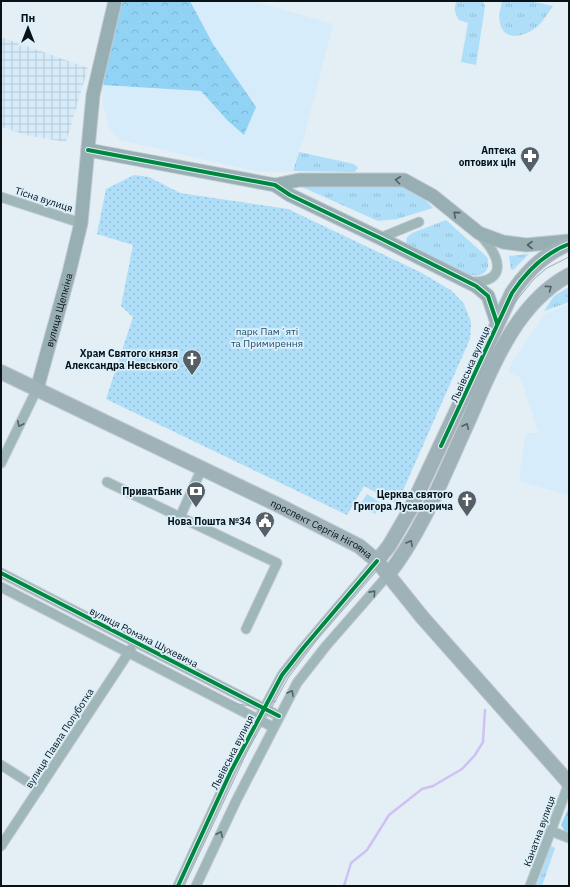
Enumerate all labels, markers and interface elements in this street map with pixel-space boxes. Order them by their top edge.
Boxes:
north arrow [8,8,48,48]
text: Пн [21,11,35,25]
place label: Аптека оптових цін [459,144,516,169]
pharmacy icon: Аптека оптових цін [519,145,541,173]
one-way arrow [395,176,401,185]
street label: Тісна вулиця [13,184,74,215]
one-way arrow [453,212,461,219]
one-way arrow [527,241,533,249]
street label: вулиця Щепкіна [43,271,76,348]
one-way arrow [544,286,551,293]
street label: Львівська вулиця [448,324,493,404]
park label: парк Памʼяті та Примирення [231,325,303,350]
place label: Храм Святого князя Александра Невського [65,347,178,372]
church icon: Храм Святого князя Александра Невського [181,348,203,376]
one-way arrow [17,420,25,427]
one-way arrow [461,422,469,430]
bank icon: ПриватБанк [185,480,207,508]
place label: ПриватБанк [122,485,182,498]
place label: Церква святого Григора Лусаворича [353,488,453,513]
church icon: Церква святого Григора Лусаворича [456,489,478,517]
street label: проспект Сергія Нігояна [268,496,376,562]
public building icon: Нова Пошта №34 [254,510,276,538]
place label: Нова Пошта №34 [168,515,251,528]
one-way arrow [405,540,412,547]
one-way arrow [369,590,376,598]
street label: вулиця Романа Шухевича [87,604,201,671]
street label: вулиця Павла Полуботка [22,685,97,791]
one-way arrow [287,690,294,697]
street label: Львівська вулиця [208,713,257,792]
street label: Канатна вулиця [521,794,558,868]
one-way arrow [215,831,223,839]

